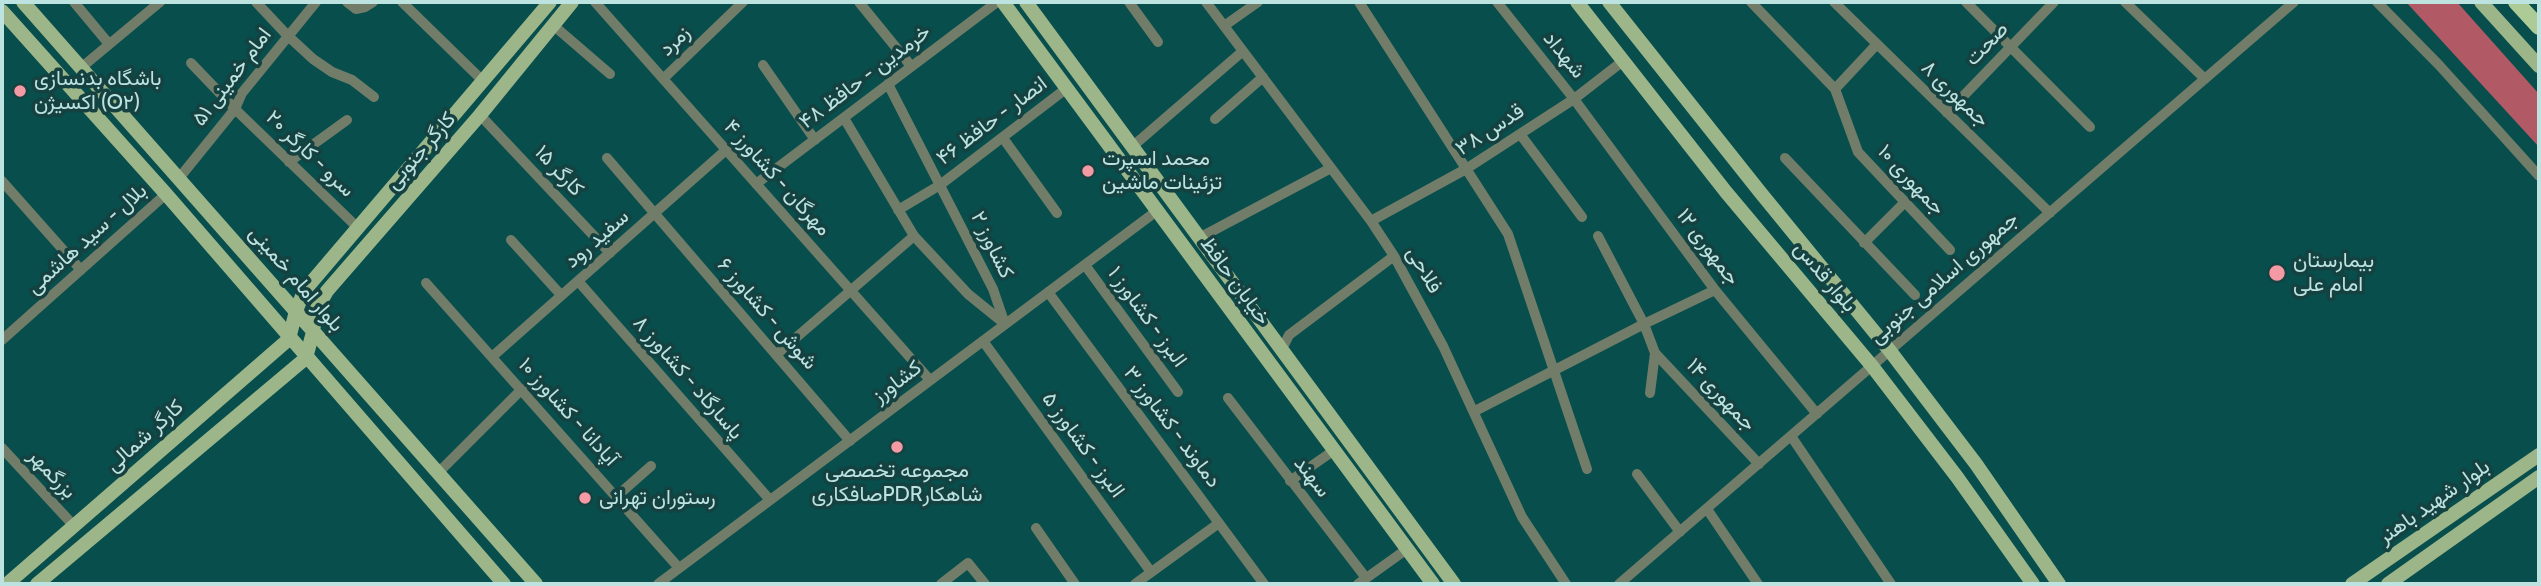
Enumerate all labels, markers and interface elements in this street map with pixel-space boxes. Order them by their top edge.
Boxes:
street label: صحت [1960,17,2014,71]
street label: خرمدین - حافظ ۴۸ [794,19,936,135]
street label: زمرد [654,20,696,62]
street label: امام خمینی ۵۱ [187,23,277,131]
street label: شهداد [1537,26,1591,84]
street label: جمهوری ۸ [1916,55,1994,133]
place label: باشگاه بدنسازی اکسیژن (O۲) [34,66,162,116]
street label: انصار - حافظ ۴۶ [932,71,1052,171]
marker: باشگاه بدنسازی اکسیژن (O۲) [12,83,28,99]
street label: قدس ۳۸ [1451,99,1529,161]
street label: سرو - کارگر ۲۰ [260,105,360,203]
street label: کارگر جنوبی [381,107,461,195]
street label: مهرگان - کشاورز ۴ [718,115,836,241]
street label: جمهوری ۱۰ [1872,139,1950,221]
street label: کارگر ۱۵ [529,140,589,202]
place label: محمد اسپرت تزئینات ماشین [1102,146,1222,196]
marker: محمد اسپرت تزئینات ماشین [1080,163,1096,179]
street label: بلال - سید هاشمی [22,178,152,300]
street label: سفید رود [560,204,634,274]
street label: جمهوری ۱۲ [1671,204,1745,290]
street label: کشاورز ۲ [965,207,1019,283]
street label: جمهوری اسلامی جنوبی [1864,207,2024,349]
street label: بلوار امام خمینی [243,221,349,337]
street label: خیابان حافظ [1195,232,1275,330]
street label: بلوار قدس [1788,237,1862,317]
street label: فلاحی [1401,242,1447,298]
place label: بیمارستان امام علی [2293,248,2374,298]
street label: شوش - کشاورز ۶ [712,253,822,375]
street label: البرز - کشاورز ۱ [1102,262,1192,372]
marker: بیمارستان امام علی [2267,263,2287,283]
street label: پاسارگاد - کشاورز ۸ [627,311,749,445]
street label: آپادانا - کشاورز ۱۰ [513,353,623,471]
street label: جمهوری ۱۴ [1681,353,1761,437]
street label: کشاورز [867,355,927,409]
street label: دماوند - کشاورز ۳ [1118,361,1226,493]
street label: البرز - کشاورز ۵ [1036,387,1130,503]
street label: کارگر شمالی [101,395,189,477]
marker: مجموعه تخصصی صافکاریPDRشاهکار [889,439,905,455]
street label: بزرگمهر [23,444,81,504]
street label: سهند [1288,451,1336,503]
street label: بلوار شهید باهنر [2373,454,2495,550]
place label: مجموعه تخصصی صافکاریPDRشاهکار [812,458,982,508]
place label: رستوران تهرانی [599,485,716,511]
marker: رستوران تهرانی [577,490,593,506]

